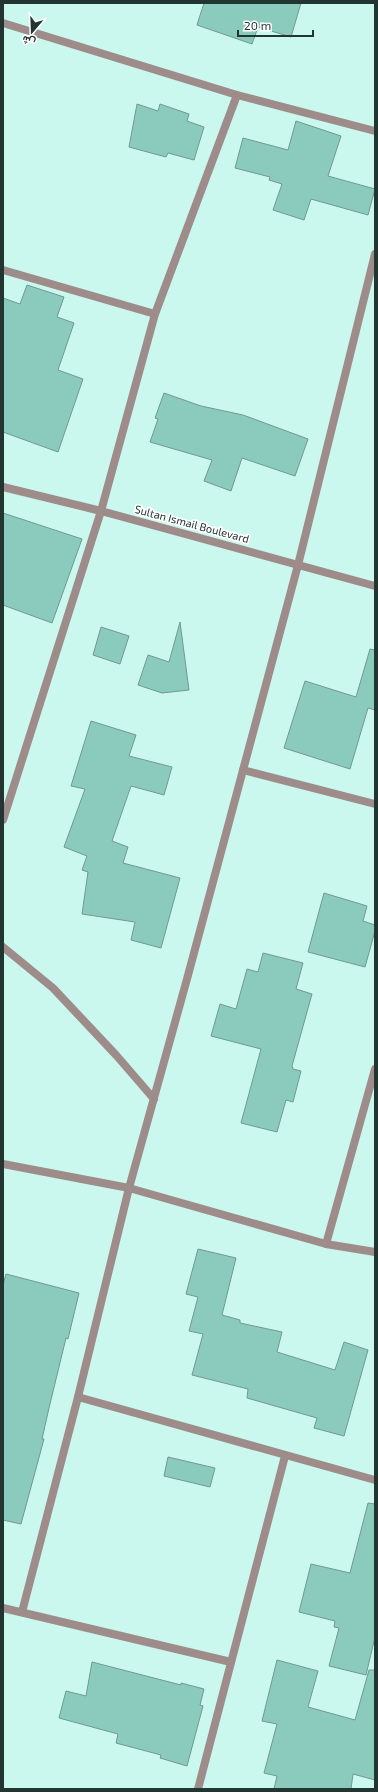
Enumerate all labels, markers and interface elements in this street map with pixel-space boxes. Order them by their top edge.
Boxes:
north arrow [12,12,52,52]
scale bar [238,12,313,38]
text: 20 m [244,18,271,32]
text: ش [20,33,37,50]
street label: Sultan Ismail Boulevard [133,502,251,545]

